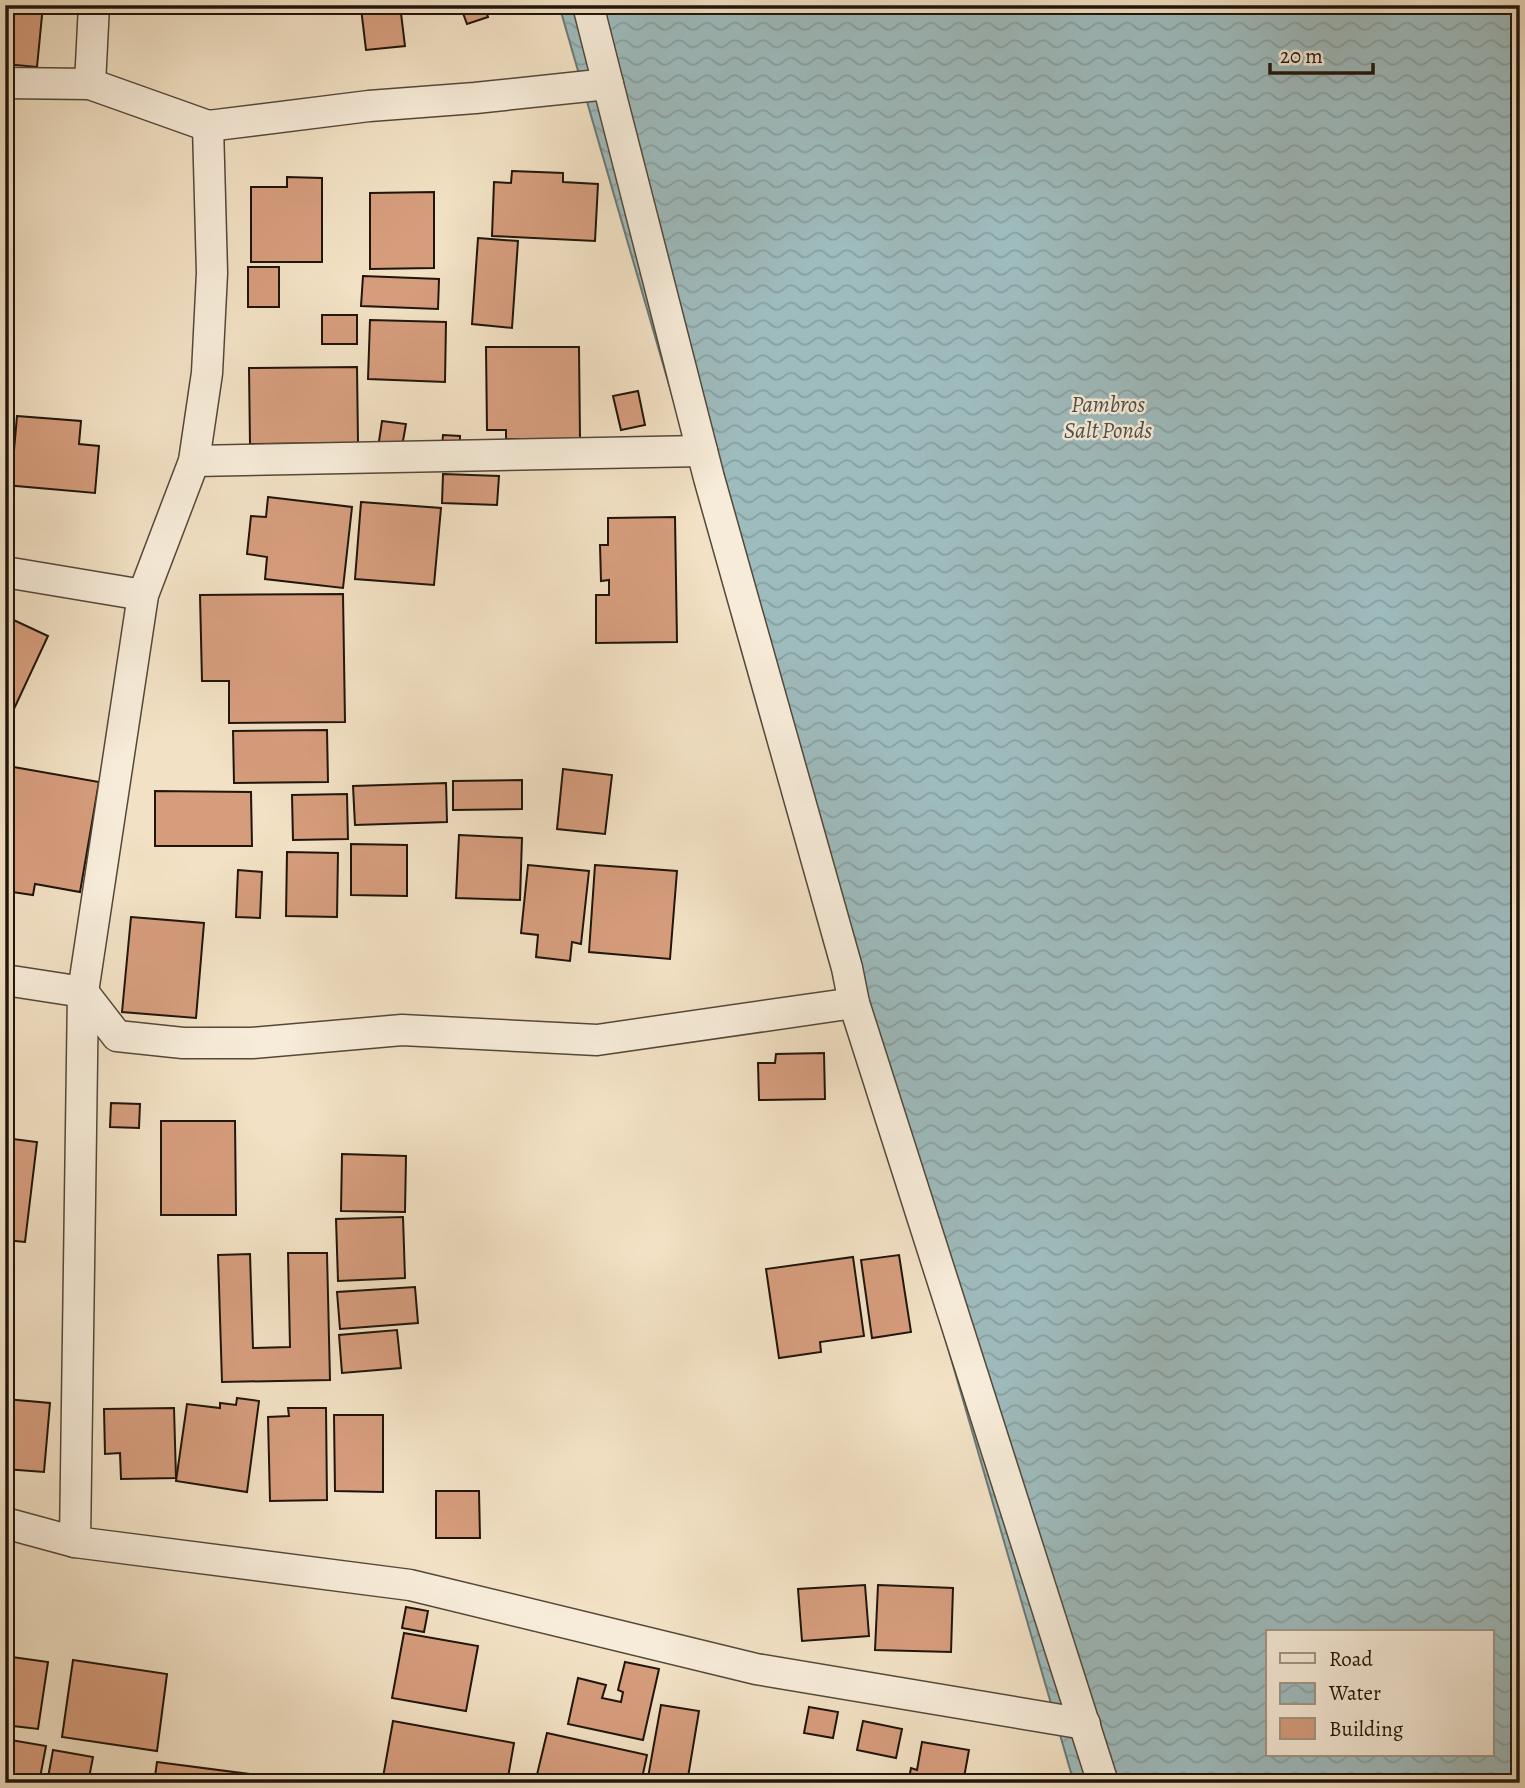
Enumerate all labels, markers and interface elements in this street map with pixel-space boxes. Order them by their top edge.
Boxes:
scale bar [1270,32,1373,76]
text: 20 m [1280,42,1323,70]
water label: Pambros Salt Ponds [1064,389,1152,446]
legend [1266,1630,1494,1756]
text: Road [1329,1645,1373,1673]
text: Water [1328,1679,1381,1707]
text: Building [1329,1715,1404,1743]

